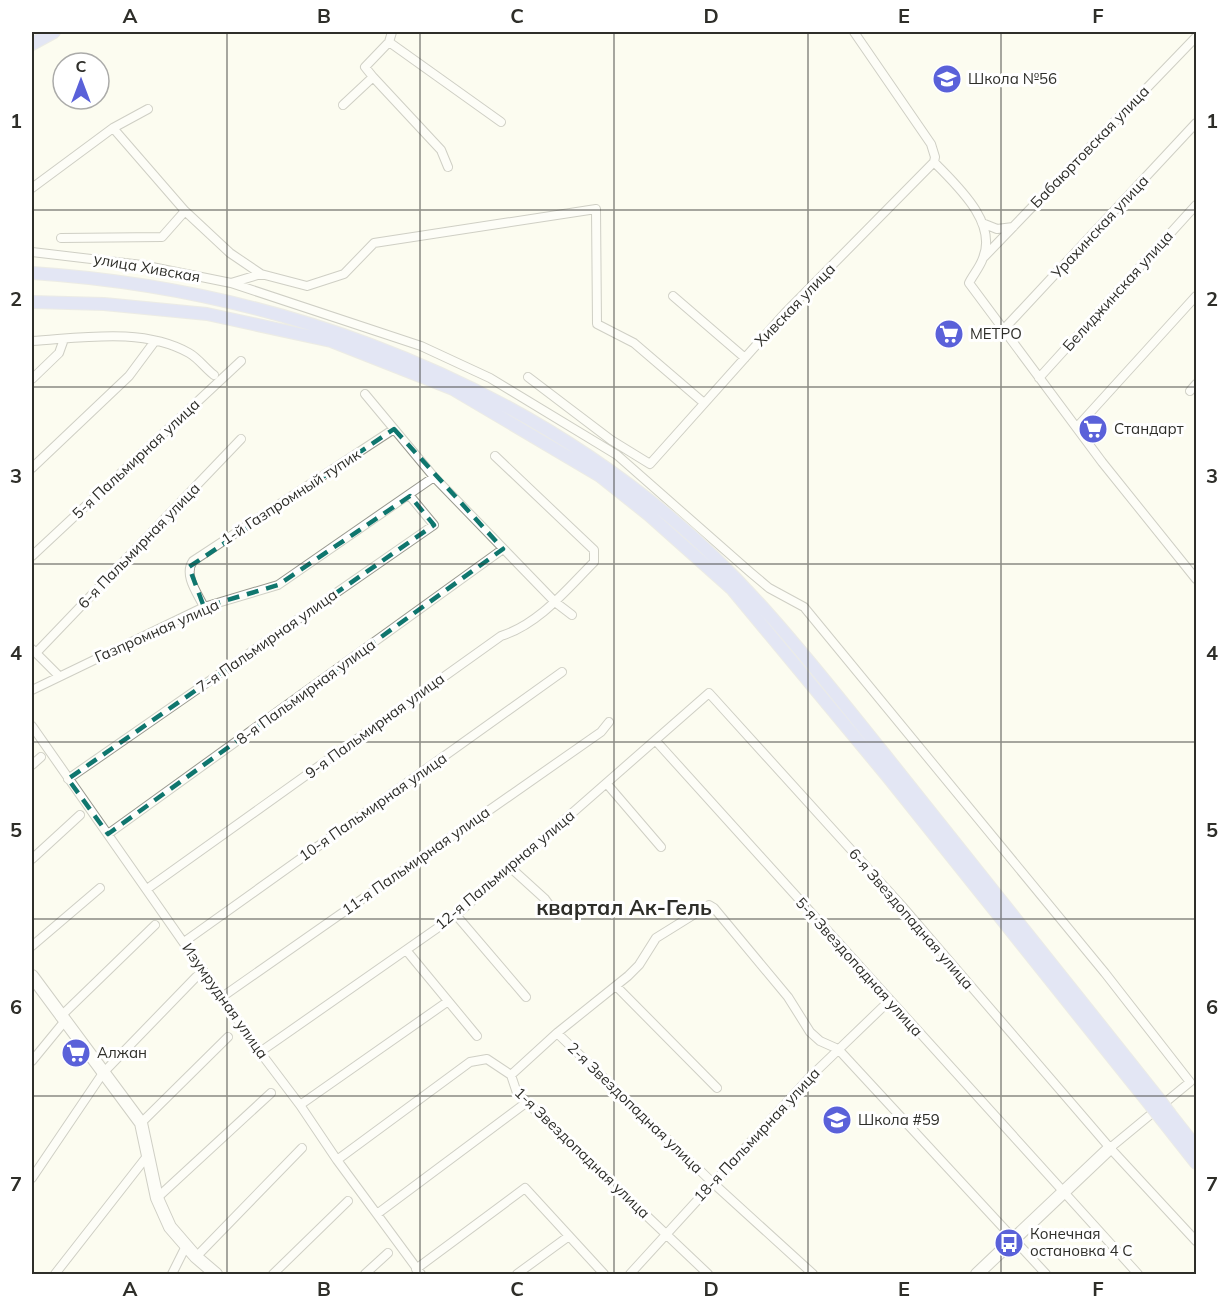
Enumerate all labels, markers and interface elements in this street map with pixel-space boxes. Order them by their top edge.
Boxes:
text: A [123,3,138,28]
text: B [317,3,331,28]
text: C [510,3,524,28]
text: D [703,3,719,28]
text: E [898,3,910,28]
text: F [1092,3,1104,28]
north arrow [51,51,111,111]
text: С [76,56,87,76]
school or university icon: Школа №56 [931,63,963,95]
place label: Школа №56 [968,69,1057,88]
street label: Бабаюртовская улица [1026,82,1153,212]
text: 1 [10,108,22,133]
text: 1 [1206,108,1218,133]
street label: Урахинская улица [1046,171,1152,283]
street label: Белиджинская улица [1058,226,1177,355]
street label: улица Хивская [92,249,202,286]
street label: Хивская улица [750,259,839,350]
text: 2 [10,286,22,311]
text: 2 [1206,286,1218,311]
supermarket icon: МЕТРО [933,318,965,350]
place label: МЕТРО [970,324,1022,343]
street label: 5-я Пальмирная улица [68,395,203,523]
supermarket icon: Стандарт [1077,413,1109,445]
place label: Стандарт [1114,419,1184,438]
street label: 1-й Газпромный тупик [218,444,365,549]
text: 3 [10,463,22,488]
text: 3 [1206,463,1218,488]
street label: 6-я Пальмирная улица [74,479,204,612]
street label: 7-я Пальмирная улица [193,585,341,696]
street label: Газпромная улица [92,595,222,666]
street label: 8-я Пальмирная улица [232,635,379,748]
text: 4 [10,640,22,665]
text: 4 [1206,640,1218,665]
street label: 9-я Пальмирная улица [301,669,448,782]
street label: 10-я Пальмирная улица [295,748,450,865]
street label: 11-я Пальмирная улица [338,802,493,919]
street label: 12-я Пальмирная улица [431,806,578,934]
text: 5 [10,817,22,842]
text: 5 [1206,817,1218,842]
street label: 6-я Звездопадная улица [845,844,978,993]
street label: 5-я Звездопадная улица [792,893,927,1040]
district label: квартал Ак-Гель [536,894,712,920]
street label: Изумрудная улица [178,939,273,1062]
text: 6 [10,994,22,1019]
text: 6 [1206,994,1218,1019]
supermarket icon: Алжан [60,1037,92,1069]
street label: 2-я Звездопадная улица [564,1038,707,1177]
place label: Алжан [97,1043,147,1062]
street label: 18-я Пальмирная улица [690,1064,824,1206]
street label: 1-я Звездопадная улица [511,1083,654,1222]
school or university icon: Школа #59 [821,1104,853,1136]
place label: Школа #59 [858,1110,940,1129]
text: 7 [10,1171,22,1196]
text: 7 [1206,1171,1218,1196]
place label: Конечная остановка 4 С [1030,1224,1133,1260]
bus stop icon: Конечная остановка 4 С [993,1227,1025,1259]
text: A [123,1276,138,1301]
text: B [317,1276,331,1301]
text: C [510,1276,524,1301]
text: D [703,1276,719,1301]
text: E [898,1276,910,1301]
text: F [1092,1276,1104,1301]

